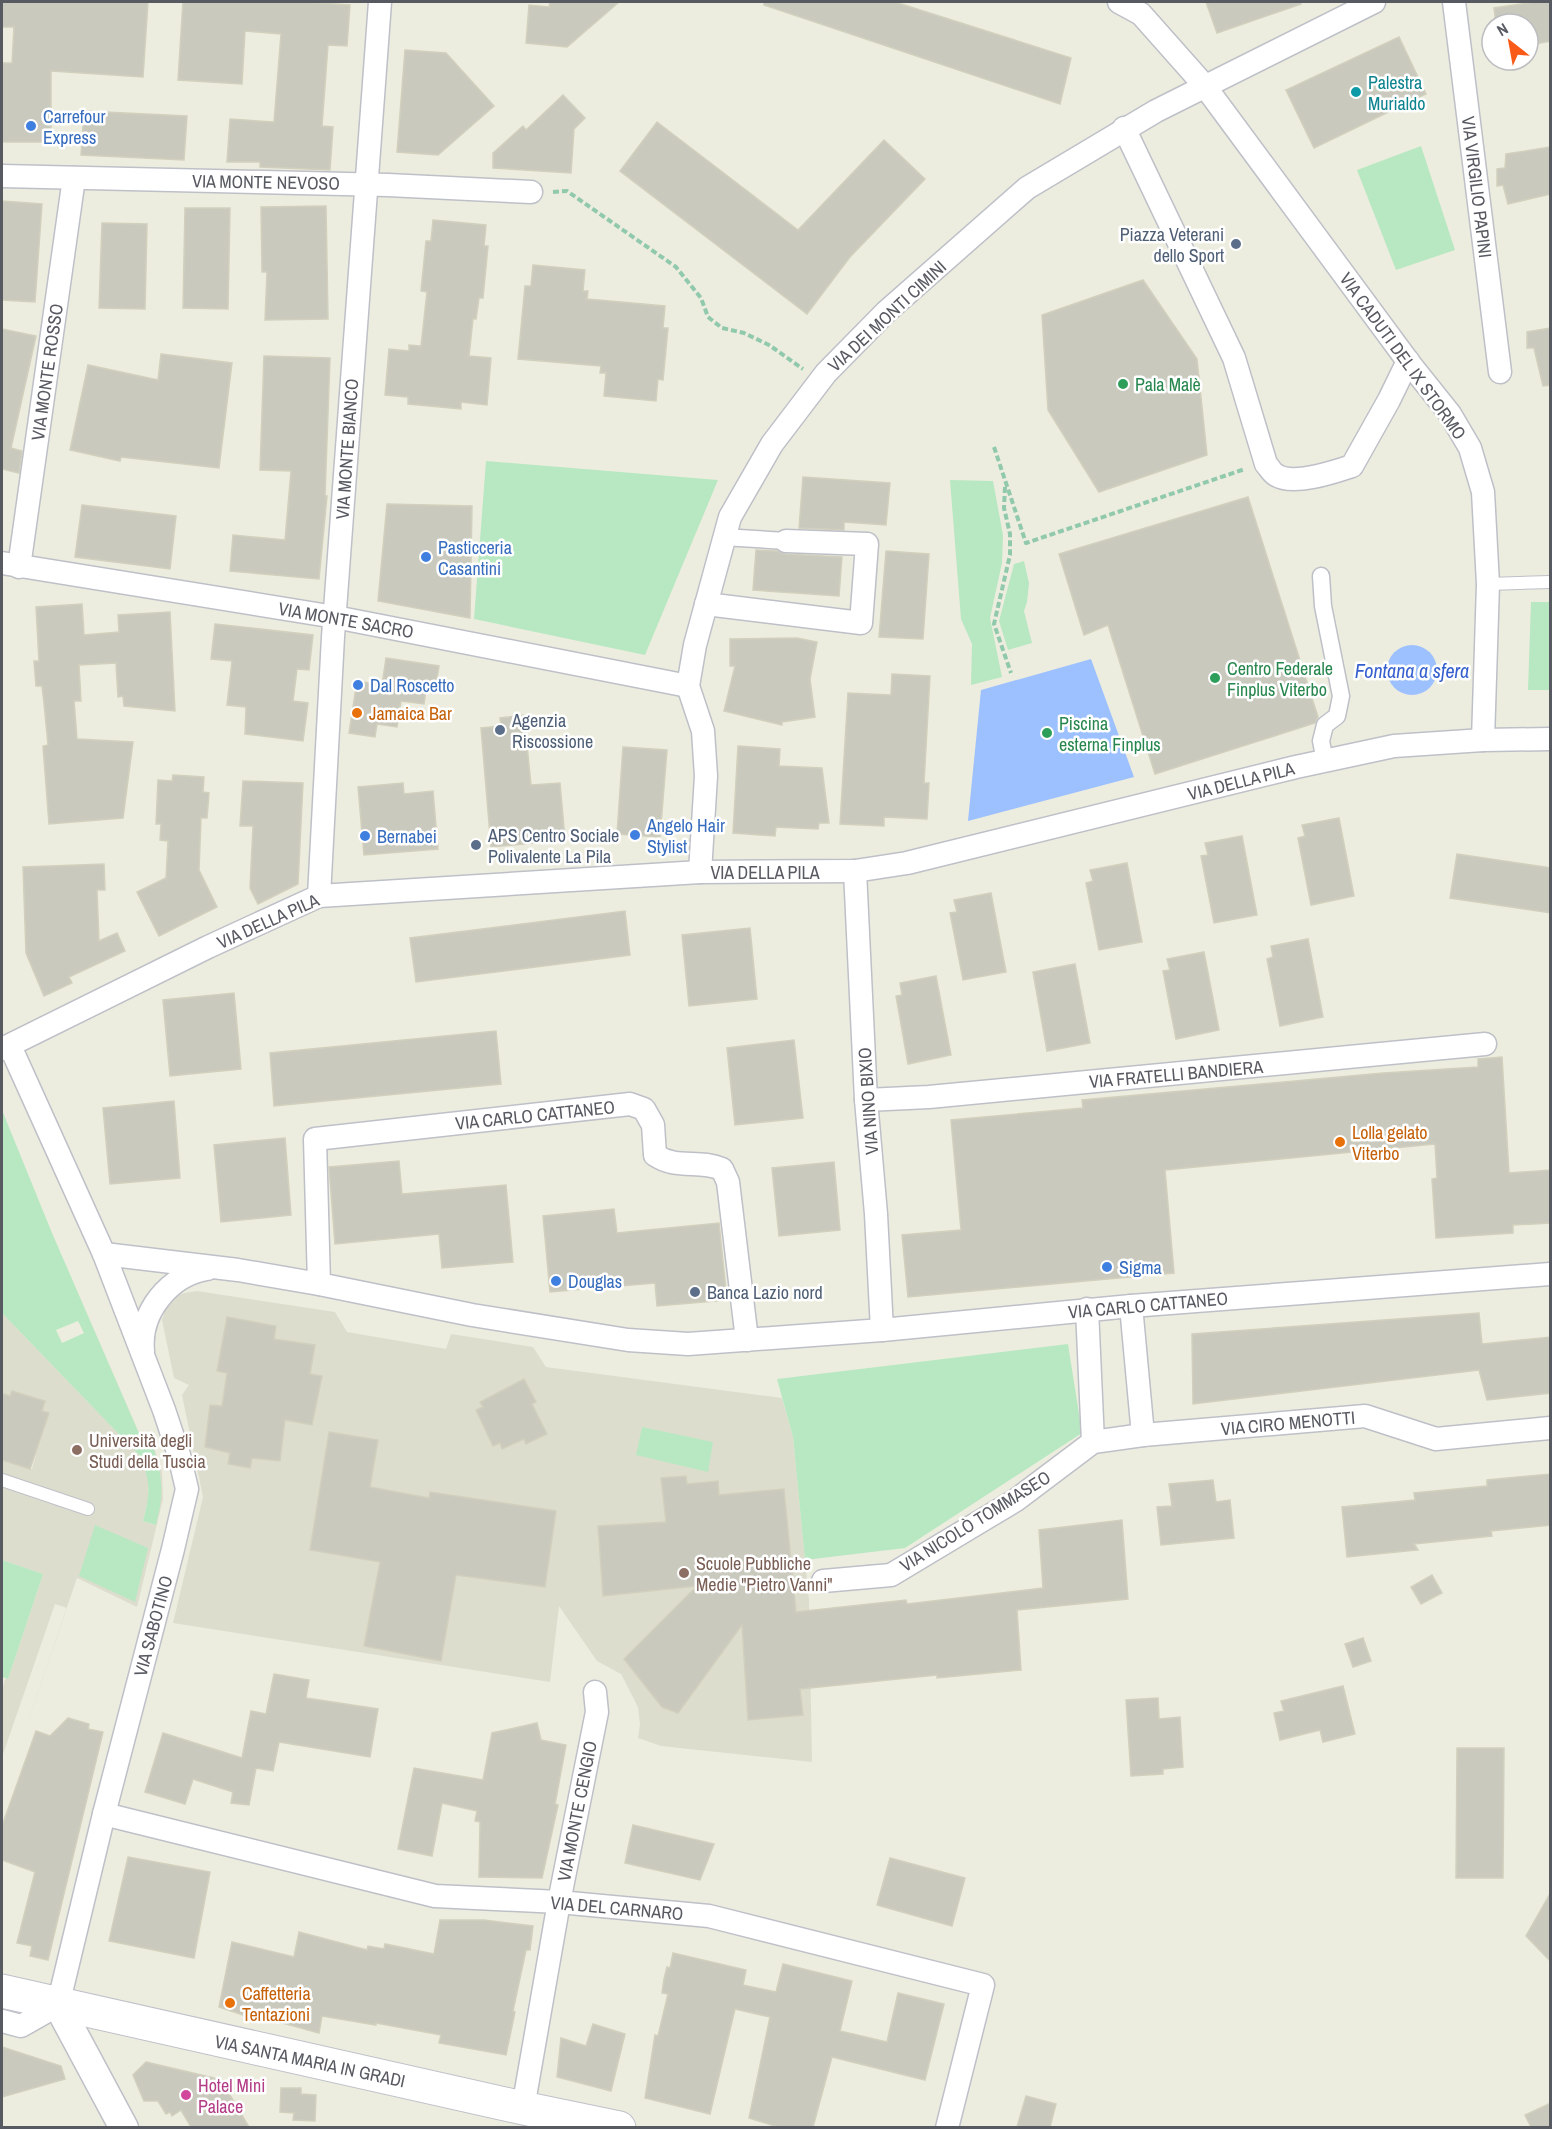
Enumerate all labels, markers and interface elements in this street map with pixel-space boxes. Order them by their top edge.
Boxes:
north arrow [1480,12,1540,72]
text: N [1493,17,1512,41]
place label: Palestra Murialdo [1368,70,1425,116]
marker: Palestra Murialdo [1349,85,1363,99]
place label: Carrefour Express [43,104,105,150]
street label: VIA VIRGILIO PAPINI [1456,115,1498,259]
marker: Carrefour Express [24,119,38,133]
street label: VIA MONTE NEVOSO [192,168,340,196]
place label: Piazza Veterani dello Sport [1120,222,1224,268]
marker: Piazza Veterani dello Sport [1229,237,1243,251]
street label: VIA DEI MONTI CIMINI [822,255,952,377]
street label: VIA CADUTI DEL IX STORMO [1334,267,1472,445]
street label: VIA MONTE ROSSO [25,302,69,442]
place label: Pala Malè [1135,372,1201,397]
marker: Pala Malè [1116,377,1130,391]
street label: VIA MONTE BIANCO [330,378,364,520]
place label: Pasticceria Casantini [438,535,512,581]
marker: Pasticceria Casantini [419,550,433,564]
street label: VIA MONTE SACRO [276,596,416,644]
place label: Centro Federale Finplus Viterbo [1227,656,1333,702]
water label: Fontana a sfera [1355,657,1469,684]
marker: Centro Federale Finplus Viterbo [1208,671,1222,685]
place label: Dal Roscetto [370,673,455,698]
marker: Dal Roscetto [351,678,365,692]
place label: Jamaica Bar [369,701,452,726]
marker: Jamaica Bar [350,706,364,720]
place label: Agenzia Riscossione [511,708,593,754]
place label: Piscina esterna Finplus [1059,711,1161,757]
marker: Agenzia Riscossione [493,723,507,737]
marker: Piscina esterna Finplus [1040,726,1054,740]
street label: VIA DELLA PILA [1185,756,1297,806]
place label: Angelo Hair Stylist [646,813,725,859]
place label: APS Centro Sociale Polivalente La Pila [487,823,619,869]
place label: Bernabei [377,824,437,849]
marker: Angelo Hair Stylist [628,828,642,842]
marker: Bernabei [358,829,372,843]
marker: APS Centro Sociale Polivalente La Pila [469,838,483,852]
street label: VIA DELLA PILA [710,860,820,885]
street label: VIA DELLA PILA [213,887,323,955]
street label: VIA NINO BIXIO [852,1047,884,1155]
street label: VIA FRATELLI BANDIERA [1088,1054,1264,1094]
street label: VIA CARLO CATTANEO [454,1094,616,1136]
place label: Lolla gelato Viterbo [1352,1120,1428,1166]
marker: Lolla gelato Viterbo [1333,1135,1347,1149]
place label: Sigma [1119,1255,1162,1280]
marker: Sigma [1100,1260,1114,1274]
place label: Douglas [568,1269,622,1294]
marker: Douglas [549,1274,563,1288]
place label: Banca Lazio nord [707,1280,823,1305]
marker: Banca Lazio nord [688,1285,702,1299]
street label: VIA CARLO CATTANEO [1067,1286,1229,1324]
street label: VIA CIRO MENOTTI [1220,1405,1356,1441]
place label: Università degli Studi della Tuscia [89,1428,206,1474]
marker: Università degli Studi della Tuscia [70,1443,84,1457]
street label: VIA NICOLÒ TOMMASEO [895,1464,1055,1578]
place label: Scuole Pubbliche Medie "Pietro Vanni" [696,1551,833,1597]
marker: Scuole Pubbliche Medie "Pietro Vanni" [677,1566,691,1580]
street label: VIA SABOTINO [128,1573,178,1679]
street label: VIA MONTE CENGIO [551,1739,603,1883]
street label: VIA DEL CARNARO [550,1890,684,1926]
place label: Caffetteria Tentazioni [242,1981,311,2027]
marker: Caffetteria Tentazioni [223,1996,237,2010]
street label: VIA SANTA MARIA IN GRADI [212,2029,408,2093]
place label: Hotel Mini Palace [198,2073,265,2119]
marker: Hotel Mini Palace [179,2088,193,2102]

